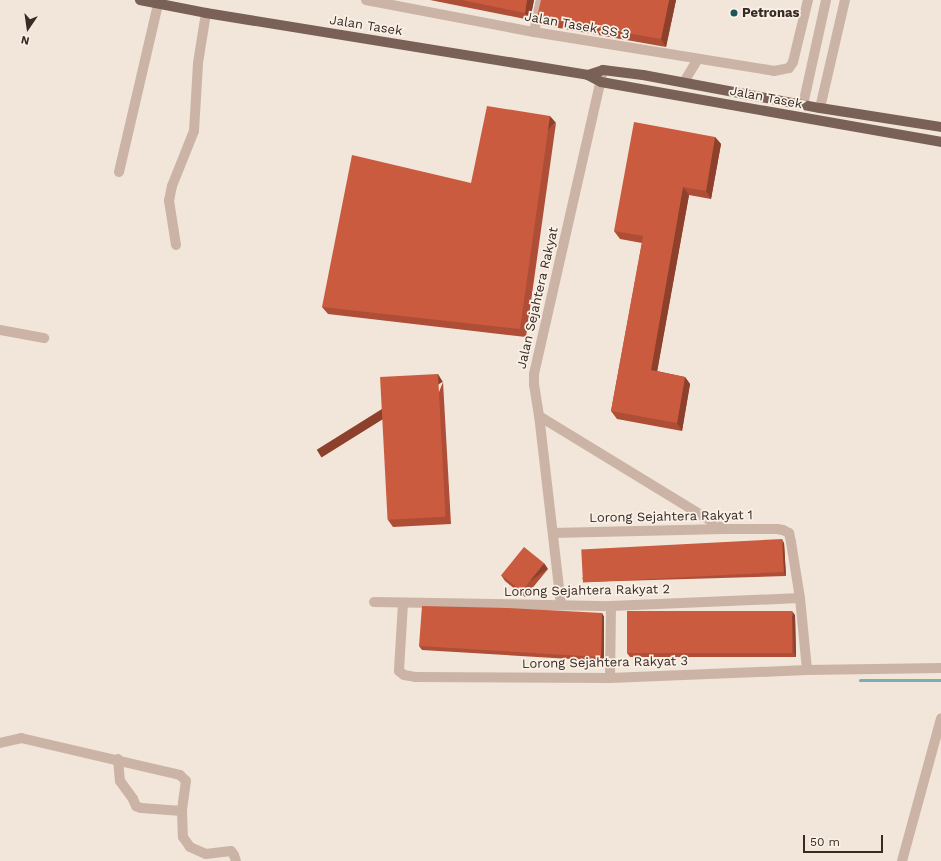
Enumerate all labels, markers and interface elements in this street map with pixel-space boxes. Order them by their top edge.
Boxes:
place label: Petronas [742,5,799,21]
north arrow [8,8,48,48]
marker: Petronas [729,8,739,18]
street label: Jalan Tasek SS 3 [523,9,631,43]
street label: Jalan Tasek [328,13,404,39]
text: N [20,33,31,47]
street label: Jalan Tasek [728,83,804,113]
street label: Jalan Sejahtera Rakyat [514,225,562,371]
street label: Lorong Sejahtera Rakyat 1 [589,508,753,526]
street label: Lorong Sejahtera Rakyat 2 [504,582,670,600]
street label: Lorong Sejahtera Rakyat 3 [522,654,688,672]
scale bar [805,827,885,853]
text: 50 m [810,835,840,849]

